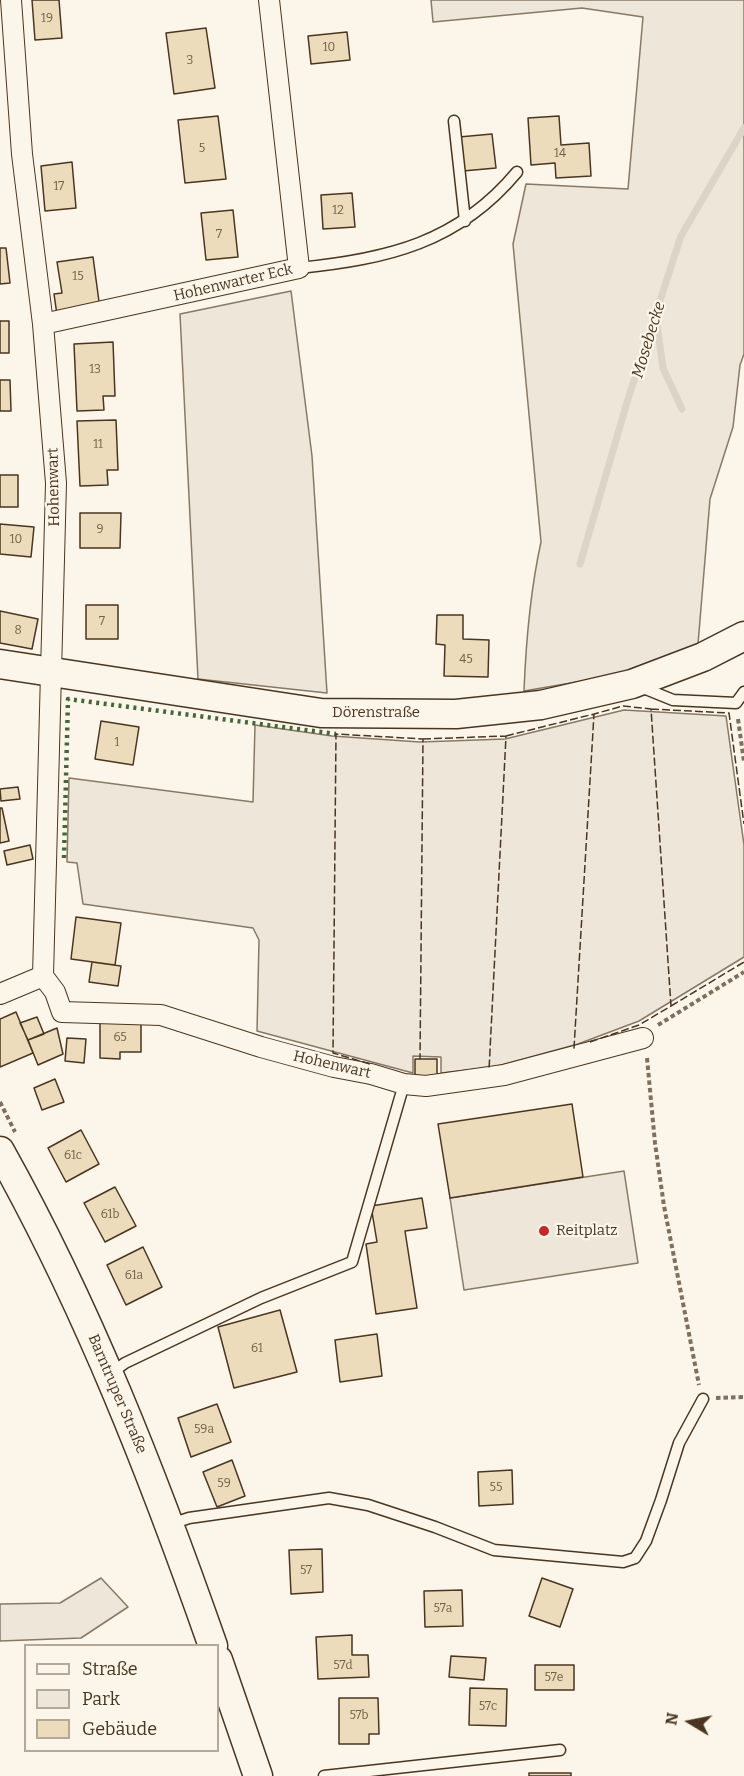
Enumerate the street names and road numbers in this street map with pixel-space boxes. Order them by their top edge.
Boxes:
street label: Hohenwarter Eck [172,261,294,305]
street label: Hohenwart [44,447,64,527]
street label: Dörenstraße [332,704,420,722]
street label: Hohenwart [292,1047,372,1083]
street label: Barntruper Straße [84,1332,150,1456]

